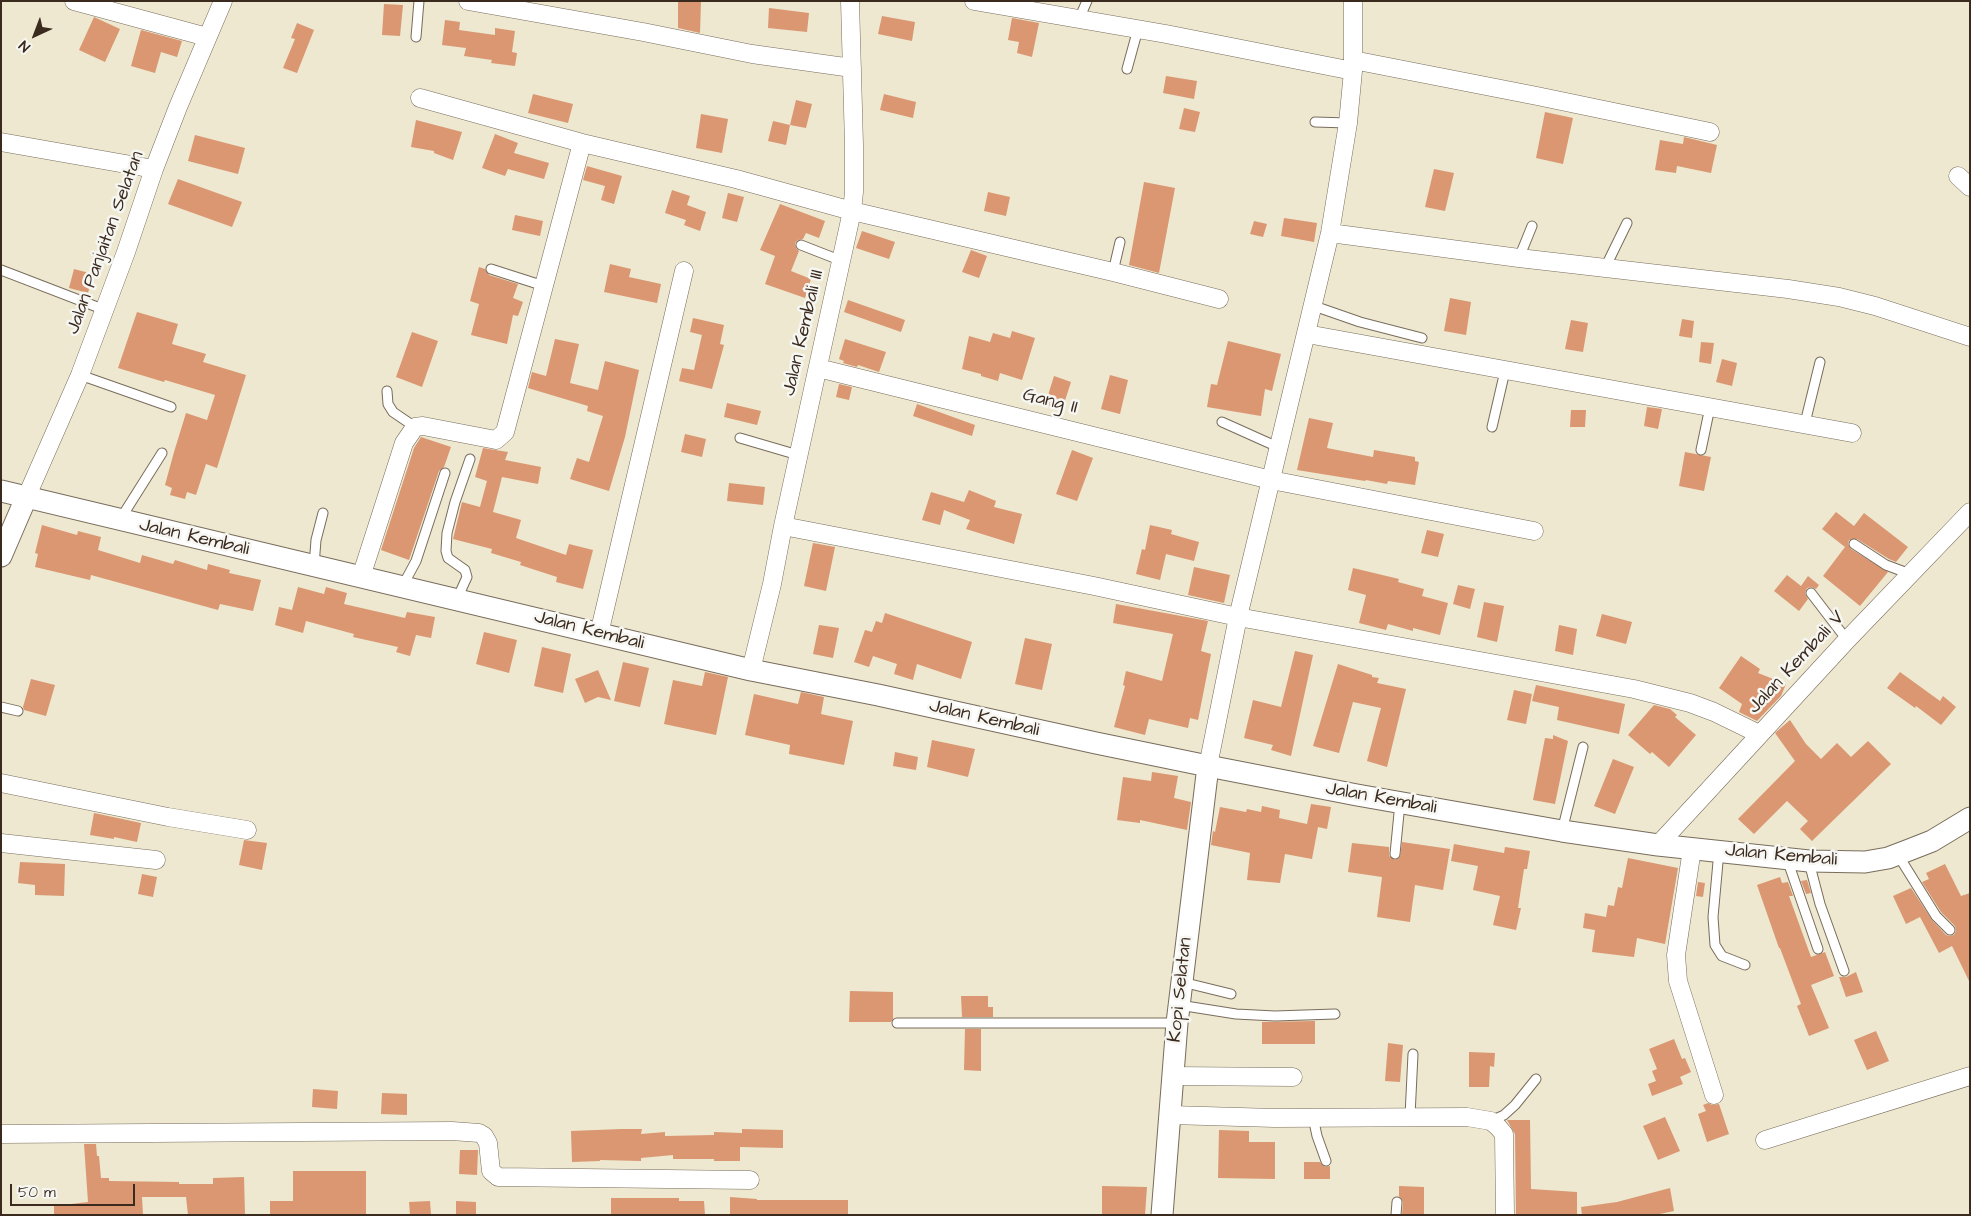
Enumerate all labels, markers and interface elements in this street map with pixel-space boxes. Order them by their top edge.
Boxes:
north arrow [10,10,60,60]
text: N [15,36,35,56]
street label: Jalan Panjaitan Selatan [62,148,150,338]
street label: Jalan Kembali III [778,268,830,398]
street label: Gang II [1020,384,1080,420]
street label: Jalan Kembali [137,514,251,562]
street label: Jalan Kembali [532,606,646,656]
street label: Jalan Kembali V [1744,607,1850,719]
street label: Jalan Kembali [927,695,1041,743]
street label: Jalan Kembali [1324,778,1438,820]
street label: Jalan Kembali [1724,840,1838,872]
street label: Kopi Selatan [1164,936,1198,1044]
scale bar [12,1174,138,1206]
text: 50 m [18,1182,56,1203]

